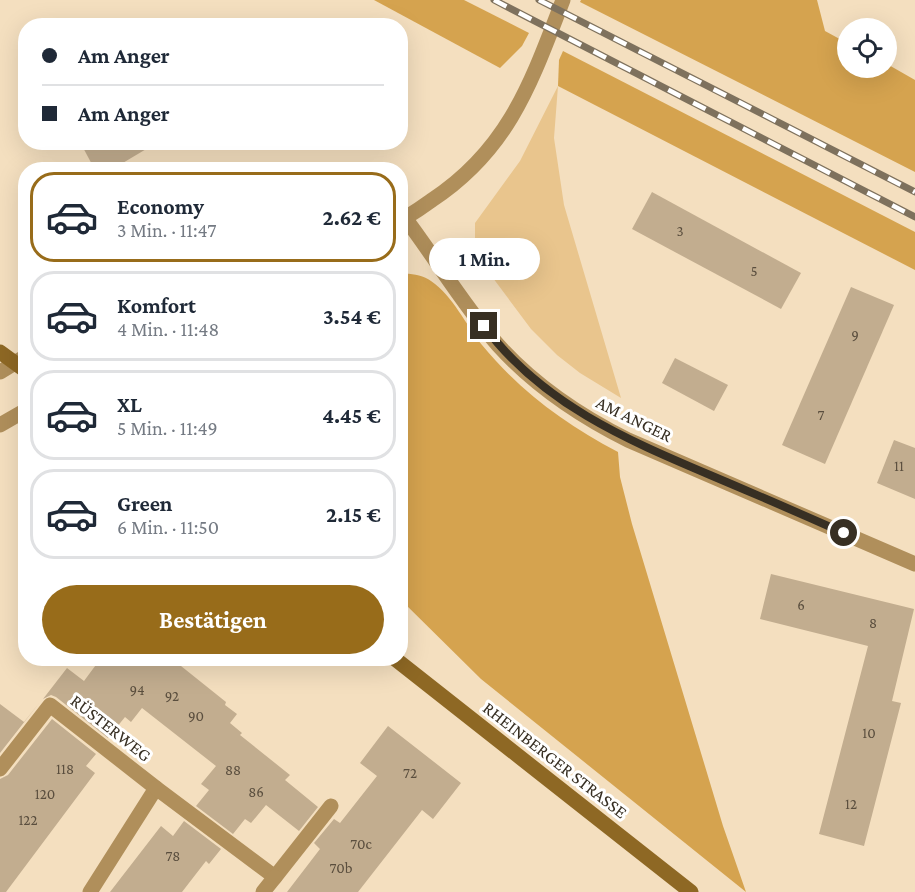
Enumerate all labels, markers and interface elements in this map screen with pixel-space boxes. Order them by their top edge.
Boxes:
map controls [837,18,897,78]
button: locate [837,18,897,78]
text: Am Anger [78,43,170,68]
text: Am Anger [78,101,170,126]
icon: car [45,190,99,244]
text: Economy [117,194,204,219]
text: 2.62 € [323,205,381,230]
text: 3 Min. · 11:47 [117,219,217,241]
house number: 3 [676,223,684,239]
callout: 1 Min. [428,239,540,281]
text: 1 Min. [459,248,510,270]
house number: 5 [750,263,758,279]
icon: car [45,289,99,343]
text: Komfort [117,293,196,318]
text: 3.54 € [323,304,381,329]
route end [470,312,497,339]
text: 4 Min. · 11:48 [117,318,219,340]
house number: 9 [851,327,859,343]
icon: car [45,388,99,442]
text: XL [117,392,142,417]
street label: AM ANGER [593,392,676,446]
text: 4.45 € [322,403,381,428]
house number: 7 [818,407,825,423]
text: 5 Min. · 11:49 [117,417,218,439]
house number: 11 [894,458,904,474]
icon: car [45,487,99,541]
text: Green [117,491,173,516]
text: 2.15 € [326,502,381,527]
text: 6 Min. · 11:50 [117,516,219,538]
route start [830,519,857,546]
button: Bestätigen [42,585,384,654]
house number: 6 [797,597,805,613]
house number: 8 [869,615,877,631]
house number: 94 [129,682,145,698]
house number: 92 [165,688,179,704]
street label: RÜSTERWEG [67,690,155,766]
street label: RHEINBERGER STRASSE [479,698,631,823]
house number: 90 [188,708,204,724]
house number: 10 [862,725,876,741]
house number: 118 [56,761,74,777]
house number: 88 [225,762,241,778]
house number: 72 [403,765,417,781]
house number: 86 [248,784,264,800]
house number: 120 [35,786,55,802]
house number: 12 [845,796,857,812]
house number: 122 [18,812,38,828]
house number: 70c [350,836,372,852]
house number: 78 [166,848,180,864]
house number: 70b [330,860,353,876]

